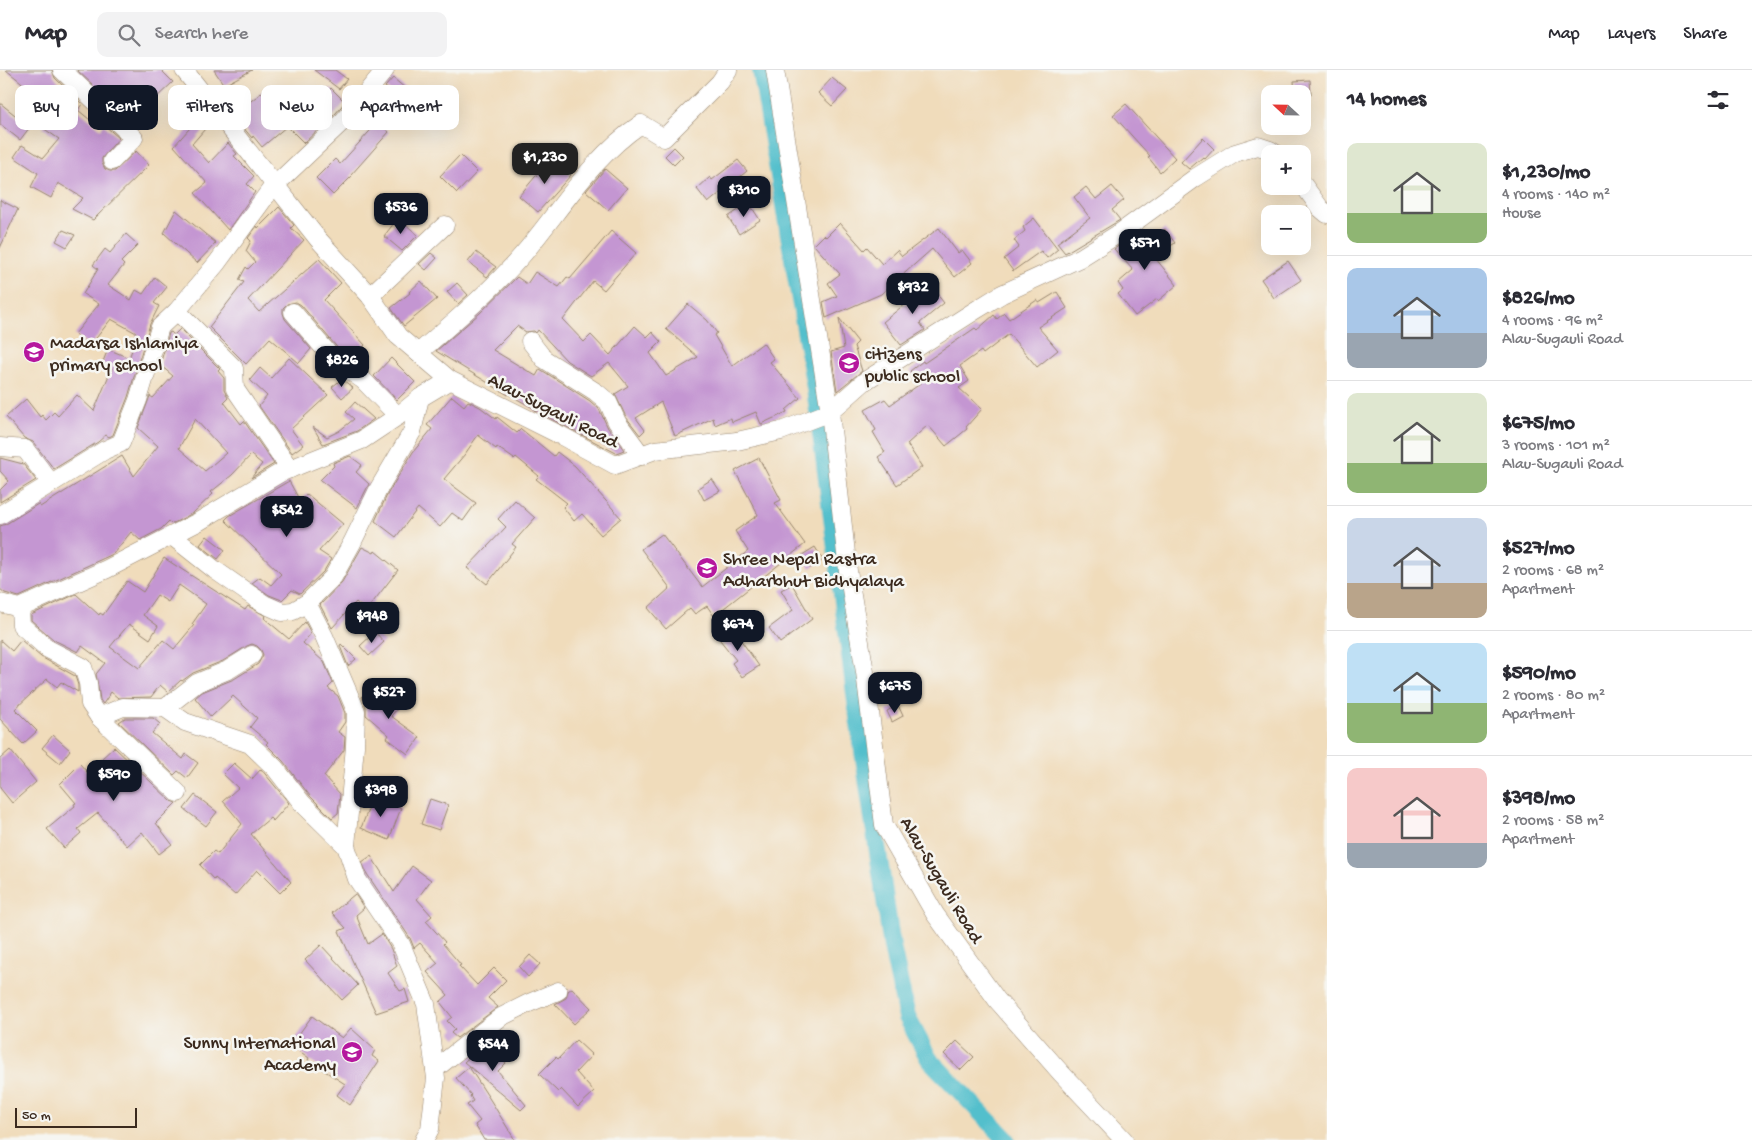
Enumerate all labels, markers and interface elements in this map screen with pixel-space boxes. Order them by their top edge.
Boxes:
search box [97,12,447,57]
text: Map [25,20,67,49]
icon: search [115,21,143,49]
text: Search here [155,23,248,46]
text: Map [1548,24,1580,45]
text: Layers [1608,24,1655,45]
text: Share [1683,24,1727,45]
chip: Buy [15,85,78,130]
chip: Rent [88,85,158,130]
chip: Filters [168,85,251,130]
chip: New [261,85,332,130]
chip: Apartment [342,85,459,130]
north arrow [1261,85,1311,135]
map controls [1261,85,1311,255]
icon: filters [1704,86,1732,114]
text: 14 homes [1347,88,1426,113]
pin: $1,230 [504,142,586,185]
button: + [1261,145,1311,195]
text: $1,230 [523,149,567,168]
text: $1,230/mo [1502,161,1590,186]
icon: home [1387,163,1447,223]
pin: $310 [714,176,774,218]
text: $310 [728,182,760,201]
text: 4 rooms · 140 m² [1502,186,1610,205]
pin: $536 [371,192,431,235]
text: $536 [385,199,417,218]
button: − [1261,205,1311,255]
text: House [1502,205,1541,224]
pin: $571 [1115,228,1175,271]
text: $571 [1130,235,1160,254]
pin: $932 [883,272,943,315]
text: $932 [897,279,929,298]
text: $826/mo [1502,287,1575,312]
icon: home [1387,288,1447,348]
text: 4 rooms · 96 m² [1502,312,1603,331]
text: Alau-Sugauli Road [1502,331,1623,350]
place label: Madarsa Ishlamiya primary school [49,333,200,378]
school or university icon: Madarsa Ishlamiya primary school [22,340,46,364]
place label: citizens public school [864,344,960,389]
pin: $826 [312,346,372,388]
school or university icon: citizens public school [837,351,861,375]
text: $826 [326,352,358,371]
street label: Alau-Sugauli Road [483,369,623,456]
text: $675/mo [1502,412,1575,437]
icon: home [1387,413,1447,473]
text: 3 rooms · 101 m² [1502,437,1610,456]
text: Alau-Sugauli Road [1502,456,1623,475]
pin: $542 [257,496,317,538]
text: $542 [271,502,303,521]
text: $527/mo [1502,537,1575,562]
icon: home [1387,538,1447,598]
place label: Shree Nepal Rastra Adharbhut Bidhyalaya [723,549,905,594]
school or university icon: Shree Nepal Rastra Adharbhut Bidhyalaya [695,556,719,580]
text: 2 rooms · 68 m² [1502,562,1604,581]
text: Apartment [1502,581,1574,600]
pin: $948 [342,602,402,644]
text: $948 [356,608,388,627]
pin: $674 [708,610,768,652]
text: $674 [722,616,754,635]
text: $590/mo [1502,662,1576,687]
icon: home [1387,663,1447,723]
pin: $675 [865,672,925,714]
pin: $527 [359,678,419,720]
text: $675 [879,678,911,697]
text: $527 [373,684,405,703]
text: 2 rooms · 80 m² [1502,687,1605,706]
text: Apartment [1502,706,1574,725]
pin: $590 [84,760,144,802]
text: $590 [98,766,130,785]
pin: $398 [351,776,411,818]
text: $398 [365,782,397,801]
text: $398/mo [1502,787,1575,812]
icon: home [1387,788,1447,848]
text: 2 rooms · 58 m² [1502,812,1604,831]
street label: Alau-Sugauli Road [893,814,988,950]
text: Apartment [1502,831,1574,850]
pin: $544 [463,1030,523,1072]
place label: Sunny International Academy [183,1033,337,1078]
text: $544 [478,1036,508,1055]
school or university icon: Sunny International Academy [340,1040,364,1064]
scale bar [15,1105,138,1128]
text: 50 m [22,1108,51,1125]

